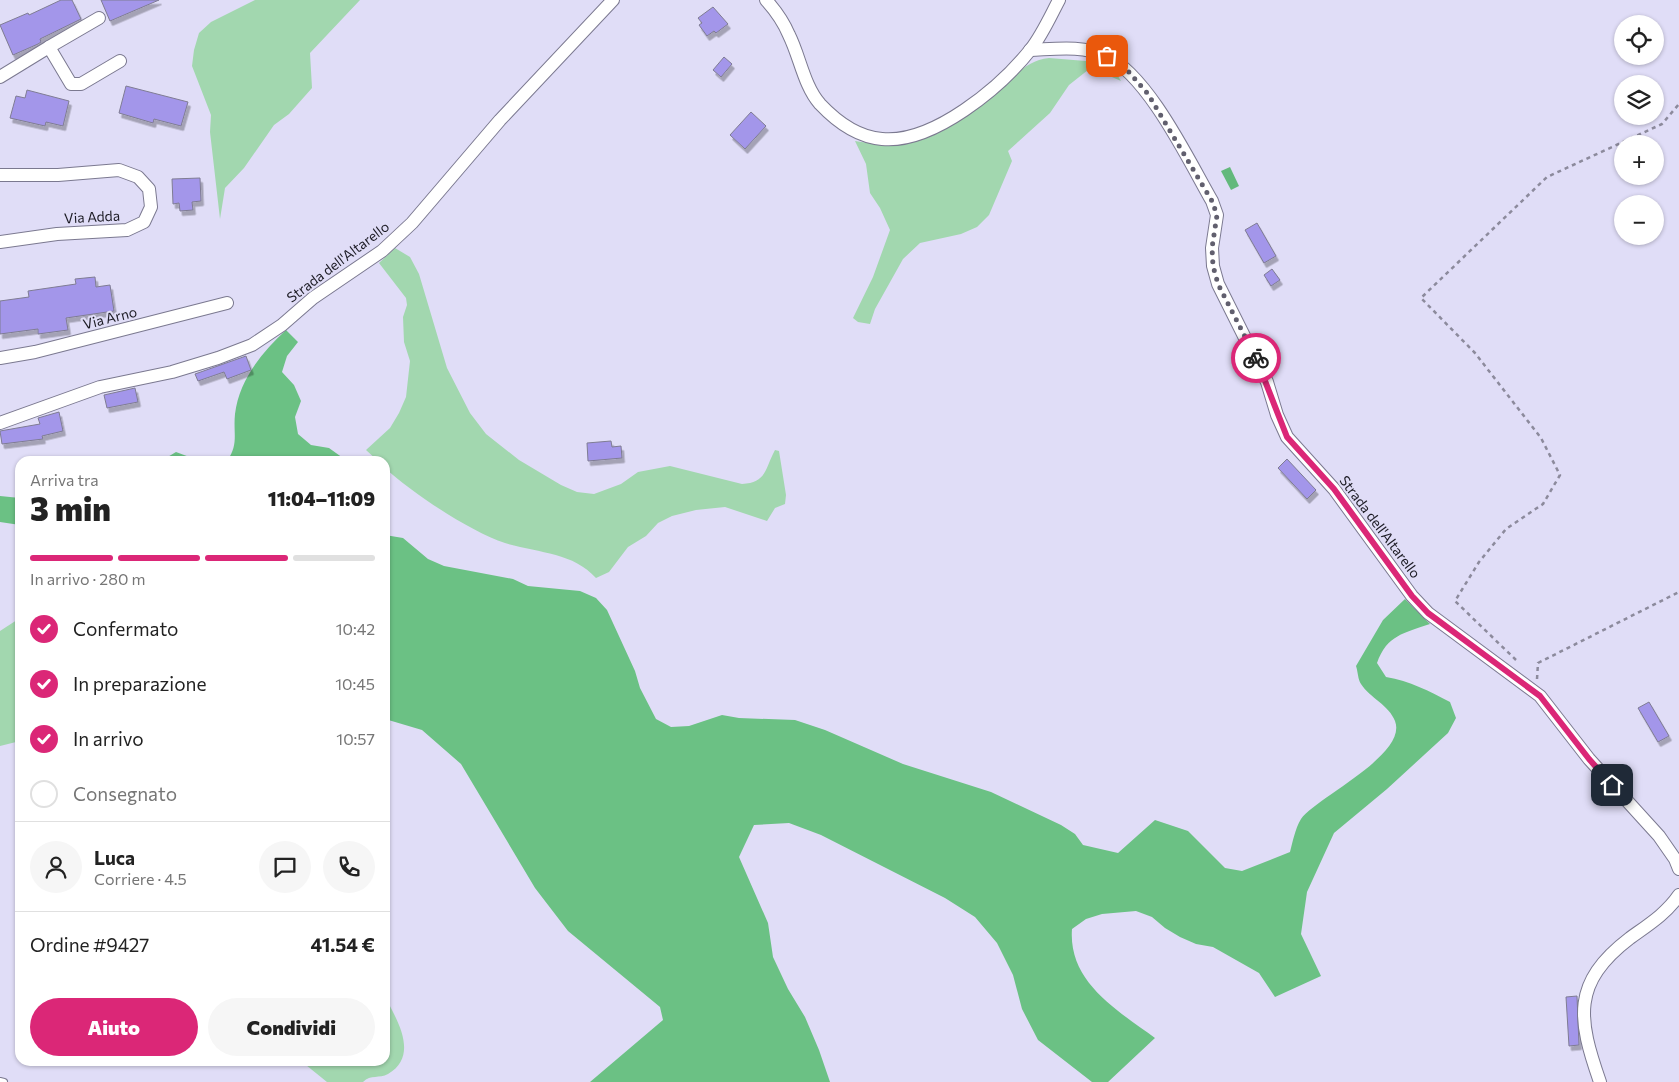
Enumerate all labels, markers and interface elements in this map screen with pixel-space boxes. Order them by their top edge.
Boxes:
map controls [1614,15,1664,245]
button: locate [1614,15,1664,65]
pin [1086,35,1128,77]
icon: bag [1093,42,1121,70]
button: layers [1614,75,1664,125]
button: + [1614,135,1664,185]
button: − [1614,195,1664,245]
street label: Via Adda [64,207,120,226]
street label: Strada dell'Altarello [283,218,392,306]
street label: Via Arno [81,303,139,332]
courier [1231,333,1281,383]
icon: bike [1242,344,1270,372]
text: Arriva tra [30,470,99,489]
street label: Strada dell'Altarello [1336,472,1424,581]
text: 11:04–11:09 [268,487,375,510]
text: 3 min [30,488,111,528]
text: In arrivo · 280 m [30,569,145,588]
icon: check [30,615,58,643]
text: Confermato [73,617,178,640]
text: 10:42 [336,619,375,638]
icon: check [30,670,58,698]
text: In preparazione [73,672,206,695]
text: 10:45 [335,674,375,693]
icon: check [30,725,58,753]
text: In arrivo [73,727,144,750]
text: 10:57 [336,729,375,748]
pin [1591,764,1633,806]
icon: home [1598,771,1626,799]
text: Consegnato [73,782,177,805]
button: person [30,841,82,893]
button: chat [259,841,311,893]
button: phone [323,841,375,893]
text: Luca [94,846,135,869]
text: Corriere · 4.5 [94,869,187,888]
text: Ordine #9427 [30,933,149,956]
text: 41.54 € [311,933,375,956]
button: Aiuto [30,998,198,1056]
button: Condividi [208,998,375,1056]

